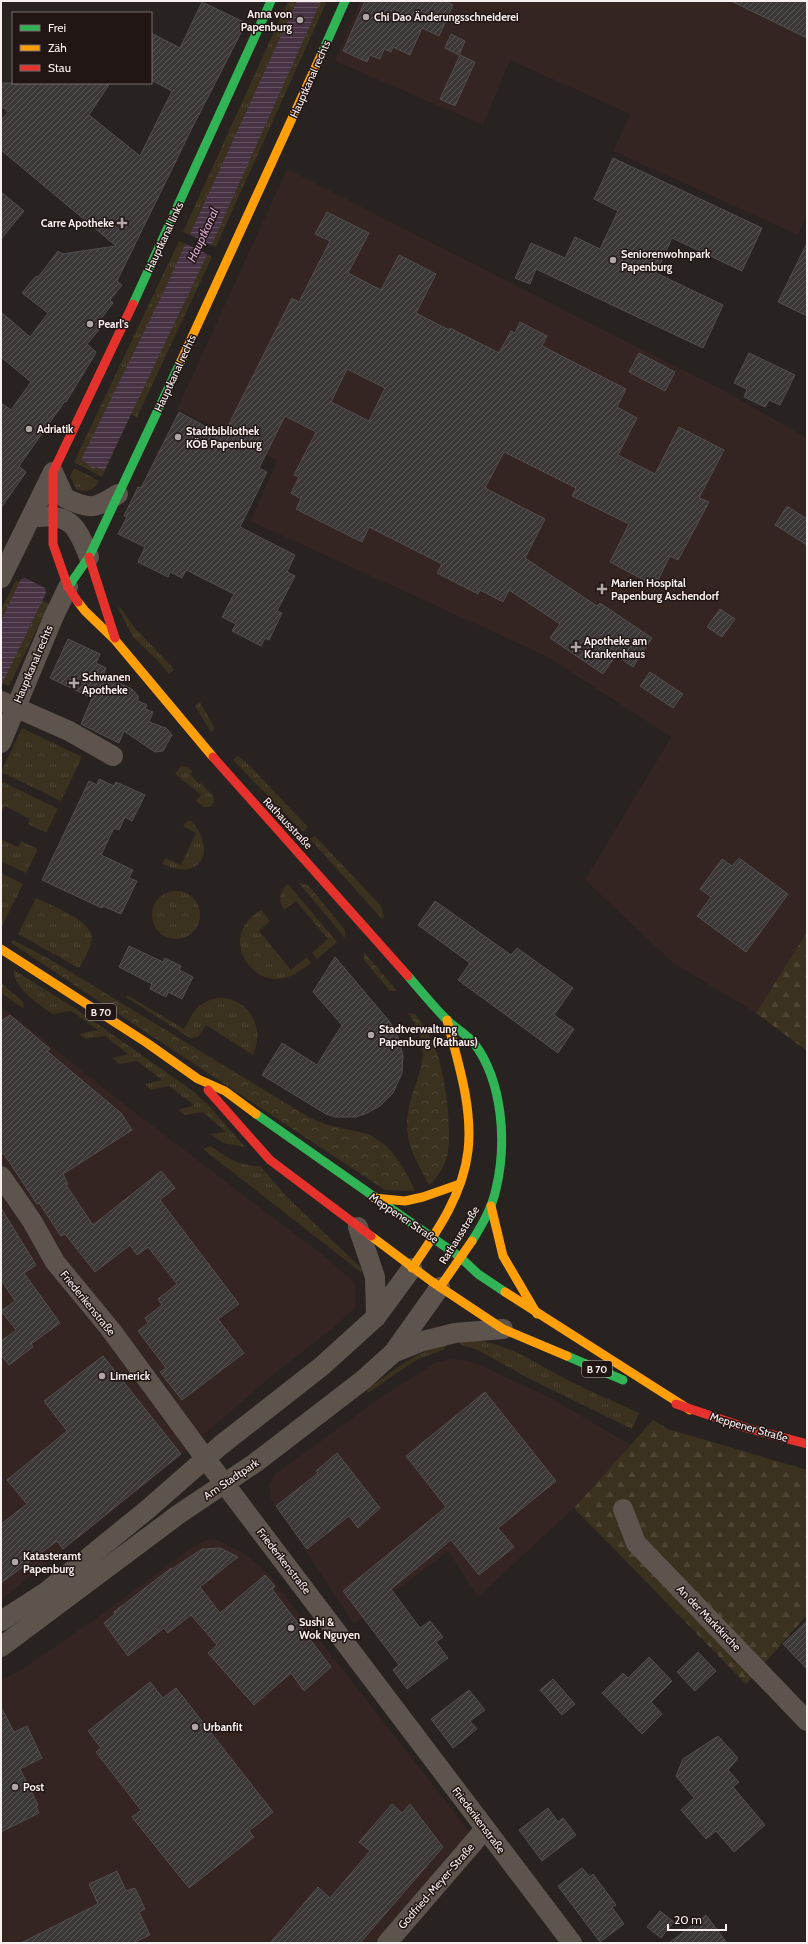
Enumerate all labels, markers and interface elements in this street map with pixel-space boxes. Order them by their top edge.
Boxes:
place label: Anna von Papenburg [241,7,292,34]
place label: Chi Dao Änderungsschneiderei [374,10,519,24]
legend [12,12,152,84]
marker: Chi Dao Änderungsschneiderei [361,12,371,22]
marker: Anna von Papenburg [295,15,305,25]
text: Frei [48,20,66,35]
street label: Hauptkanal rechts [287,38,333,120]
text: Zäh [48,40,67,55]
text: Stau [48,60,71,75]
street label: Hauptkanal links [142,199,187,274]
water label: Hauptkanal [184,205,222,264]
place label: Carre Apotheke [41,216,114,230]
marker: Carre Apotheke [117,218,127,228]
place label: Seniorenwohnpark Papenburg [621,247,711,274]
marker: Seniorenwohnpark Papenburg [608,255,618,265]
place label: Pearl's [98,317,129,331]
marker: Pearl's [85,319,95,329]
street label: Hauptkanal rechts [151,332,199,414]
place label: Adriatik [37,422,74,436]
marker: Adriatik [24,424,34,434]
place label: Stadtbibliothek KÖB Papenburg [186,424,262,451]
marker: Stadtbibliothek KÖB Papenburg [173,432,183,442]
place label: Marien Hospital Papenburg Aschendorf [611,576,719,603]
marker: Marien Hospital Papenburg Aschendorf [596,583,608,595]
street label: Hauptkanal rechts [10,623,56,705]
place label: Apotheke am Krankenhaus [584,634,647,661]
marker: Apotheke am Krankenhaus [571,642,581,652]
place label: Schwanen Apotheke [82,670,131,697]
marker: Schwanen Apotheke [69,678,79,688]
street label: Rathausstraße [260,794,316,852]
road number: B 70 [86,1004,116,1020]
place label: Stadtverwaltung Papenburg (Rathaus) [379,1022,478,1049]
marker: Stadtverwaltung Papenburg (Rathaus) [366,1030,376,1040]
street label: Meppener Straße [367,1190,442,1247]
street label: Rathausstraße [436,1203,483,1267]
street label: Friederikenstraße [58,1268,119,1339]
road number: B 70 [582,1361,612,1377]
place label: Limerick [110,1369,151,1383]
marker: Limerick [97,1371,107,1381]
street label: Meppener Straße [708,1409,790,1445]
street label: Am Stadtpark [201,1455,261,1503]
street label: Friederikenstraße [254,1525,314,1597]
place label: Katasteramt Papenburg [23,1549,81,1576]
marker: Katasteramt Papenburg [10,1557,20,1567]
street label: An der Marktkirche [674,1582,744,1654]
place label: Sushi & Wok Nguyen [299,1615,360,1642]
marker: Sushi & Wok Nguyen [286,1623,296,1633]
place label: Urbanfit [203,1720,243,1734]
marker: Urbanfit [190,1722,200,1732]
place label: Post [23,1780,44,1794]
marker: Post [10,1782,20,1792]
street label: Friederikenstraße [449,1784,509,1856]
street label: Godfried-Meyer-Straße [395,1840,477,1932]
scale bar [668,1906,726,1932]
text: 20 m [674,1912,702,1927]

